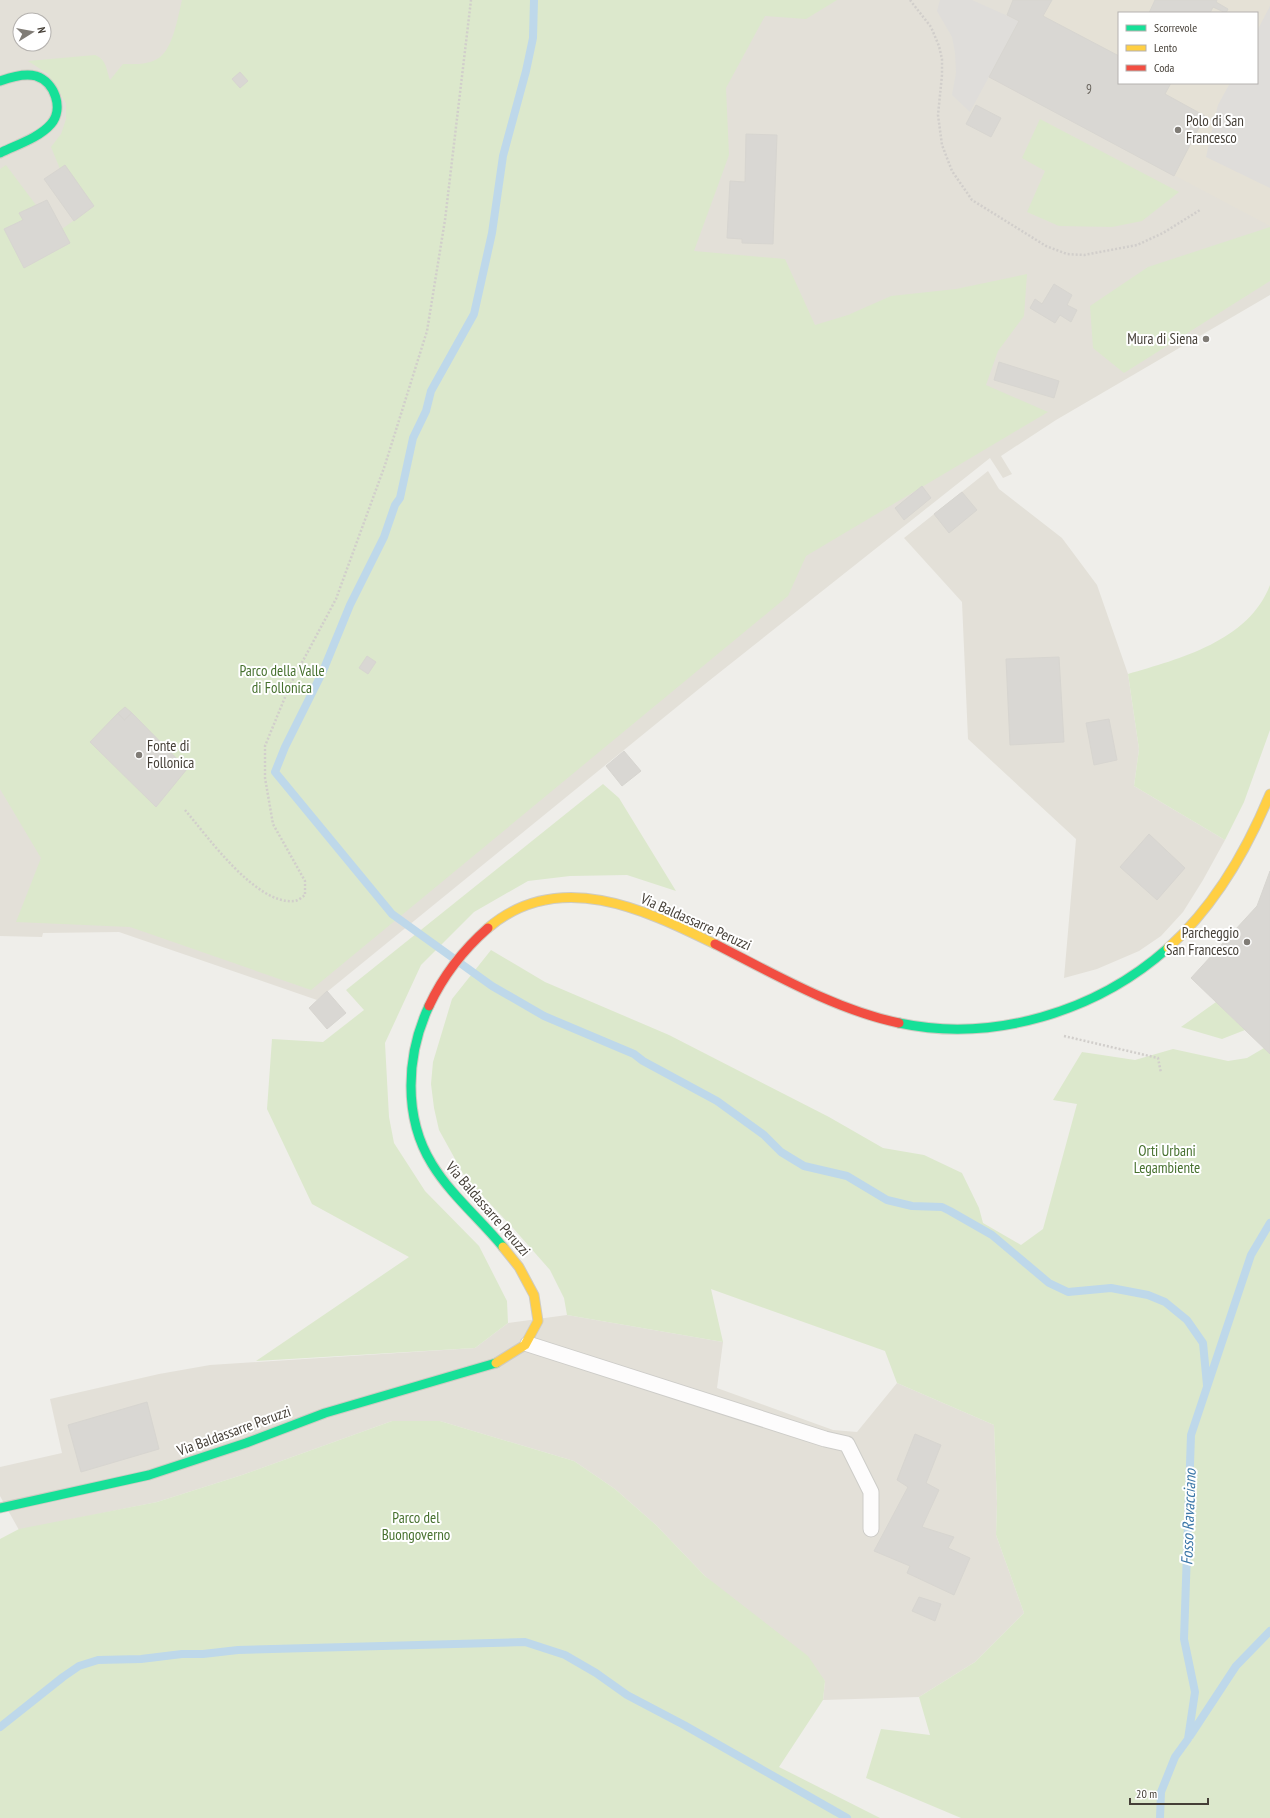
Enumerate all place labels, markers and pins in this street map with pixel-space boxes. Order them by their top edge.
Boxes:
place label: Polo di San Francesco [1186,111,1244,147]
marker: Polo di San Francesco [1173,125,1183,135]
place label: Mura di Siena [1127,329,1198,348]
marker: Mura di Siena [1201,334,1211,344]
place label: Fonte di Follonica [147,736,194,772]
marker: Fonte di Follonica [134,750,144,760]
place label: Parcheggio San Francesco [1166,923,1239,959]
marker: Parcheggio San Francesco [1242,937,1252,947]

